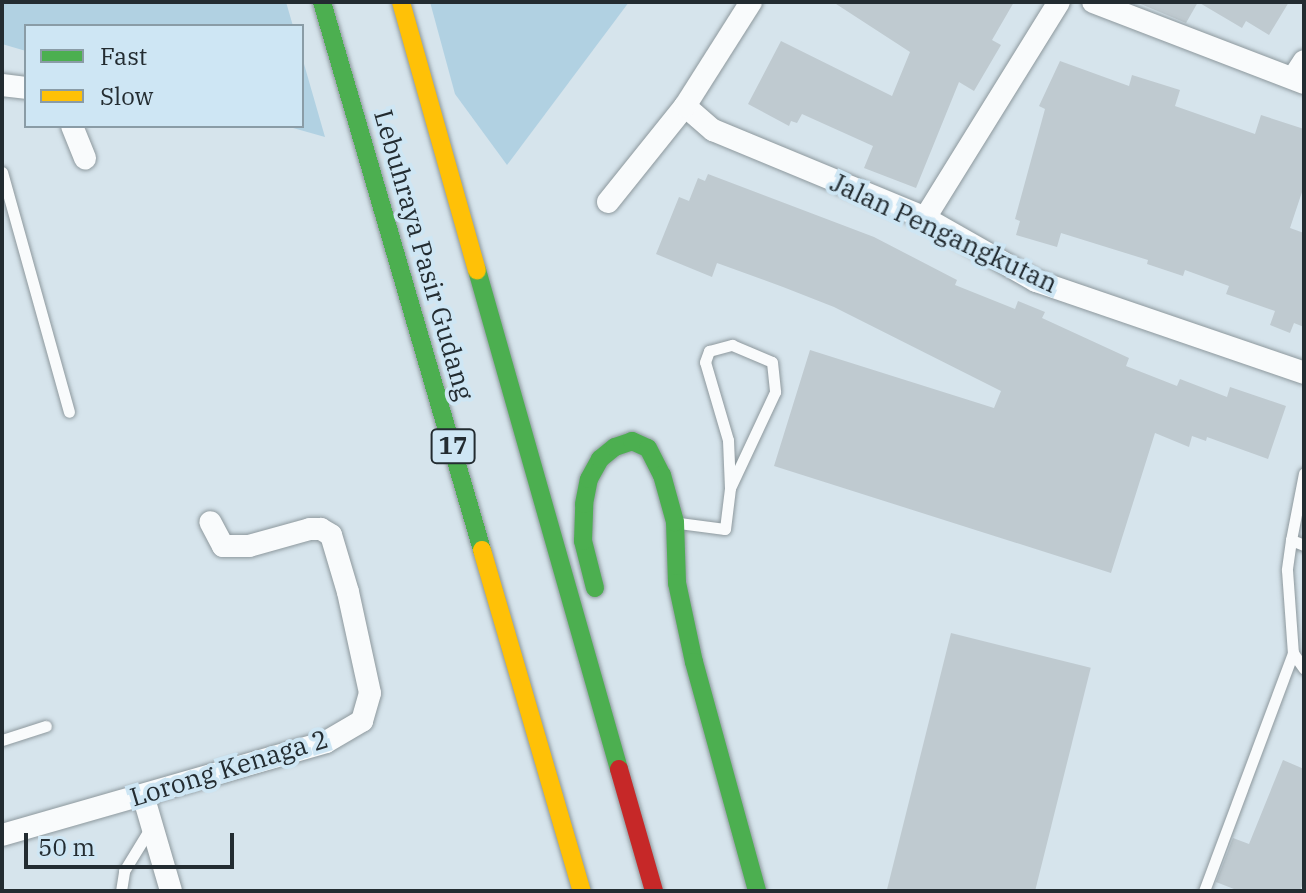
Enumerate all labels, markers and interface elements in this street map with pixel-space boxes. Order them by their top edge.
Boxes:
legend [24,24,304,128]
text: Fast [100,40,147,72]
text: Slow [100,80,153,112]
street label: Lebuhraya Pasir Gudang [368,106,480,404]
street label: Jalan Pengangkutan [826,167,1062,299]
road number: 17 [429,426,477,466]
street label: Lorong Kenaga 2 [126,723,332,813]
scale bar [28,817,238,867]
text: 50 m [38,831,95,863]

